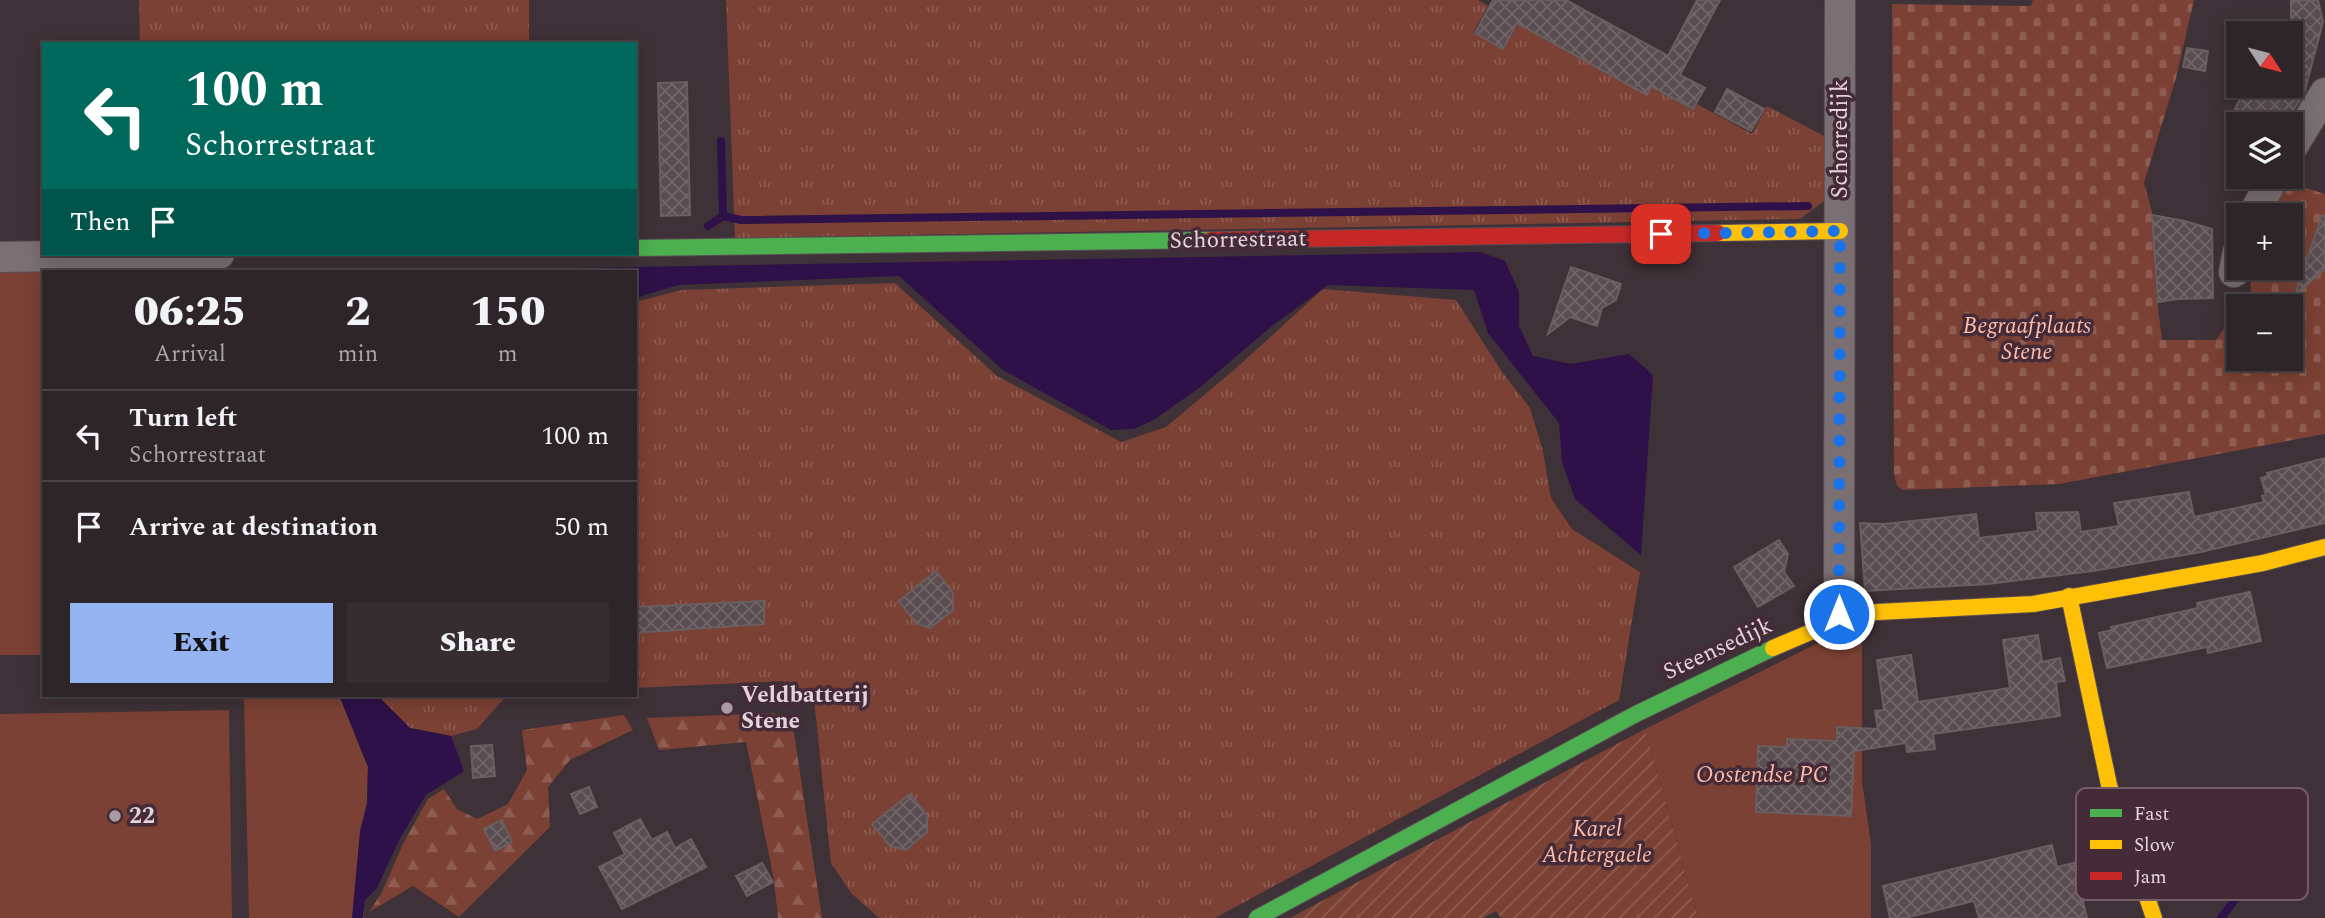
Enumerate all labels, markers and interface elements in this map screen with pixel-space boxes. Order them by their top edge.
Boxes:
north arrow [2226,21,2303,98]
map controls [2226,21,2303,371]
text: 100 m [185,53,324,128]
icon: left [70,70,161,161]
street label: Schorredijk [1823,79,1858,199]
button: layers [2226,112,2303,189]
text: Schorrestraat [185,121,376,170]
text: Then [70,202,130,242]
icon: arrive [144,203,182,241]
button: + [2226,203,2303,280]
pin [1631,204,1691,264]
icon: arrive [1642,215,1680,253]
street label: Schorrestraat [1169,221,1307,259]
text: 06:25 [134,281,246,344]
text: 2 [345,281,371,344]
text: 150 [470,281,545,344]
button: − [2226,294,2303,371]
park label: Begraafplaats Stene [1963,309,2091,370]
text: Arrival [154,337,226,372]
text: min [338,337,378,372]
text: m [498,337,517,372]
text: Turn left [129,398,237,438]
text: 100 m [541,416,609,456]
icon: left [70,417,108,455]
text: Schorrestraat [129,438,266,473]
text: Arrive at destination [129,507,378,547]
text: 50 m [554,507,609,547]
icon: arrive [70,508,108,546]
position arrow [1802,577,1876,651]
button: Exit [70,603,333,683]
button: Share [347,603,609,683]
street label: Steensedijk [1657,608,1779,690]
place label: Veldbatterij Stene [741,678,869,739]
marker: Veldbatterij Stene [719,700,735,716]
park label: Oostendse PC [1696,758,1828,793]
legend [2076,788,2308,900]
place label: 22 [129,799,155,834]
text: Fast [2134,800,2170,829]
marker: 22 [107,808,123,824]
park label: Karel Achtergaele [1541,812,1652,873]
text: Slow [2134,831,2175,860]
text: Jam [2134,863,2166,892]

